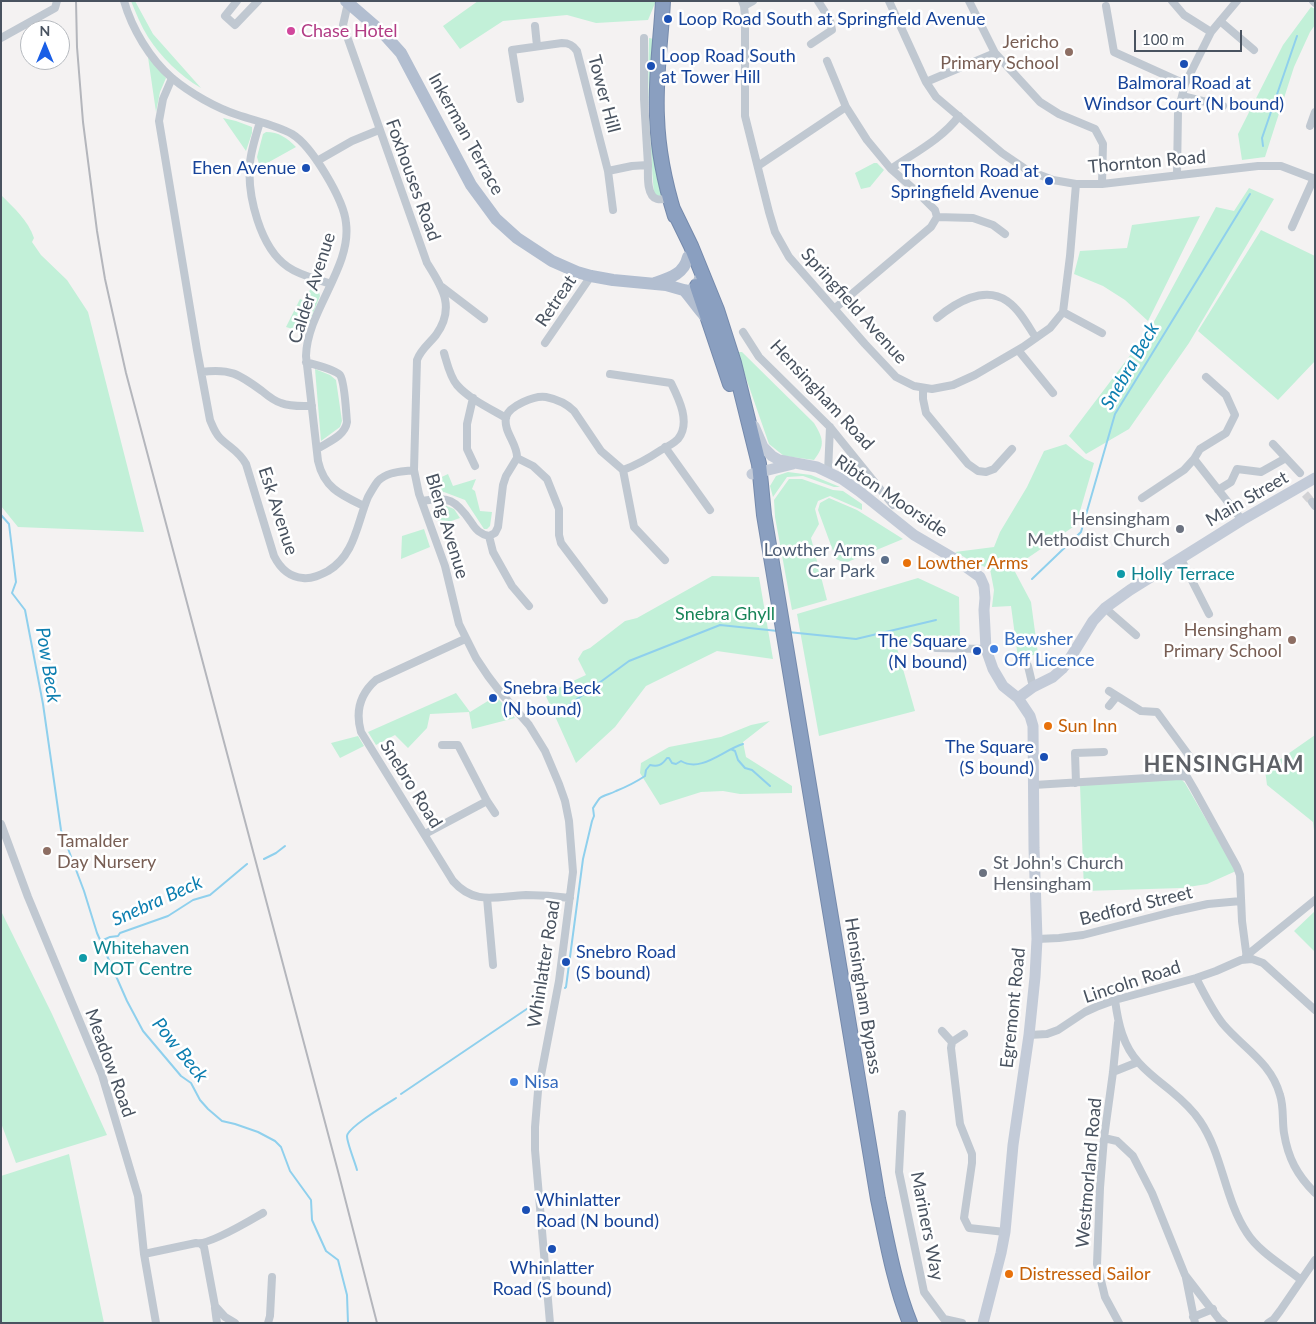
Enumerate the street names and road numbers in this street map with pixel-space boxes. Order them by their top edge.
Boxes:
street label: Tower Hill [583,53,625,135]
street label: Inkerman Terrace [424,69,508,199]
street label: Foxhouses Road [381,116,445,244]
street label: Thornton Road [1087,146,1207,178]
street label: Calder Avenue [284,230,340,346]
street label: Springfield Avenue [796,244,912,368]
street label: Retreat [531,271,581,331]
street label: Hensingham Road [765,335,879,455]
street label: Ribton Moorside [830,450,952,542]
street label: Esk Avenue [254,464,302,558]
street label: Main Street [1202,467,1292,531]
street label: Bleng Avenue [421,471,473,581]
street label: Snebro Road [375,736,447,832]
street label: Bedford Street [1077,882,1195,930]
street label: Whinlatter Road [523,899,565,1029]
street label: Hensingham Bypass [840,916,886,1076]
street label: Egremont Road [996,947,1030,1069]
street label: Lincoln Road [1081,956,1183,1008]
street label: Meadow Road [80,1006,140,1120]
street label: Westmorland Road [1072,1097,1106,1249]
street label: Mariners Way [906,1170,948,1282]

